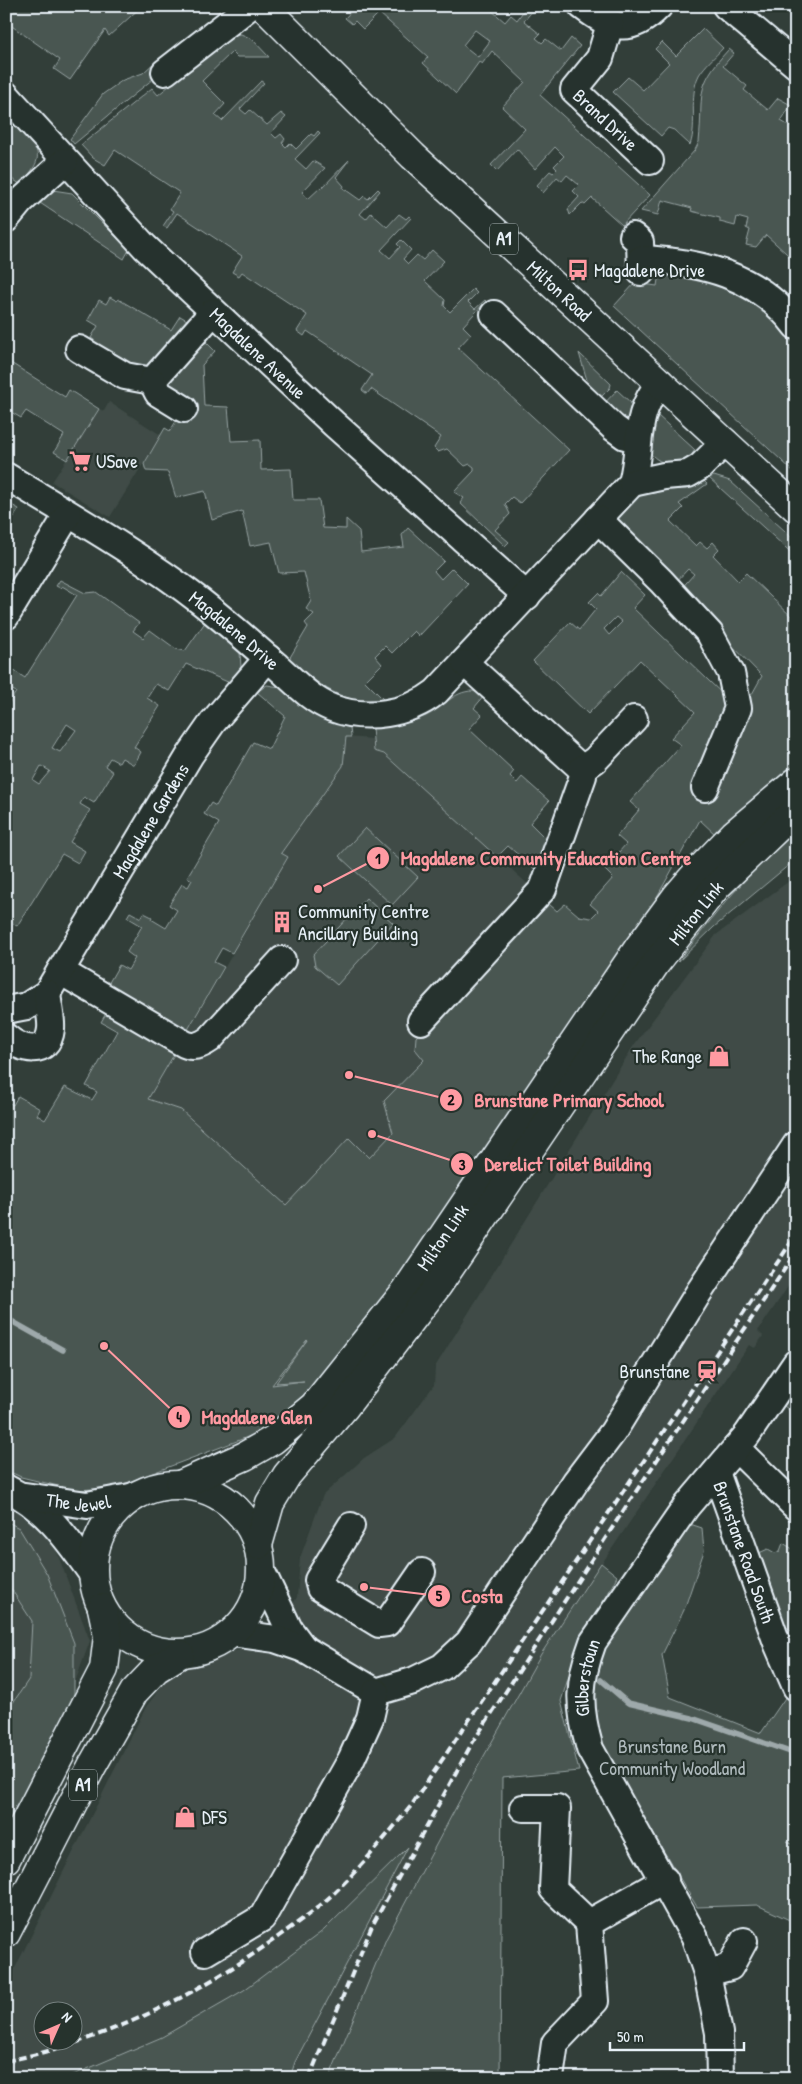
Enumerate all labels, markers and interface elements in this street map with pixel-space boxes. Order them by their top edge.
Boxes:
street label: Brand Drive [567,83,644,157]
road number: A1 [490,223,518,254]
street label: Milton Road [522,254,598,327]
bus stop icon: Magdalene Drive [565,257,591,283]
place label: Magdalene Drive [594,257,705,283]
street label: Magdalene Avenue [204,301,312,405]
supermarket icon: USave [67,448,93,474]
place label: USave [96,448,138,474]
street label: Magdalene Drive [184,584,286,676]
street label: Magdalene Gardens [106,758,195,883]
callout: Magdalene Community Education Centre [366,841,701,876]
text: Magdalene Community Education Centre [401,844,691,872]
text: 1 [375,848,381,869]
street label: Milton Link [662,874,729,951]
place label: Community Centre Ancillary Building [298,898,430,946]
building icon: Community Centre Ancillary Building [269,909,295,935]
place label: The Range [633,1043,702,1069]
shop icon: The Range [706,1043,732,1069]
callout: Brunstane Primary School [439,1082,674,1117]
text: Brunstane Primary School [474,1086,665,1114]
text: 2 [447,1089,455,1110]
callout: Derelict Toilet Building [449,1147,661,1182]
text: Derelict Toilet Building [485,1150,652,1178]
text: 3 [459,1154,466,1175]
street label: Milton Link [410,1198,474,1276]
place label: Brunstane [619,1358,690,1384]
station icon: Brunstane [694,1358,720,1384]
callout: Magdalene Glen [167,1399,323,1434]
text: Magdalene Glen [201,1403,313,1431]
text: 4 [176,1406,182,1427]
street label: Brunstane Road South [707,1477,782,1627]
street label: The Jewel [44,1486,114,1518]
callout: Costa [426,1578,512,1613]
text: Costa [461,1582,503,1609]
text: 5 [436,1585,443,1606]
street label: Gilberstoun [568,1635,606,1718]
park label: Brunstane Burn Community Woodland [599,1733,746,1781]
road number: A1 [69,1770,97,1800]
shop icon: DFS [172,1804,198,1830]
place label: DFS [202,1804,227,1830]
north arrow [32,2002,82,2052]
text: N [58,2007,77,2026]
scale bar [610,2019,743,2051]
text: 50 m [617,2026,644,2047]

